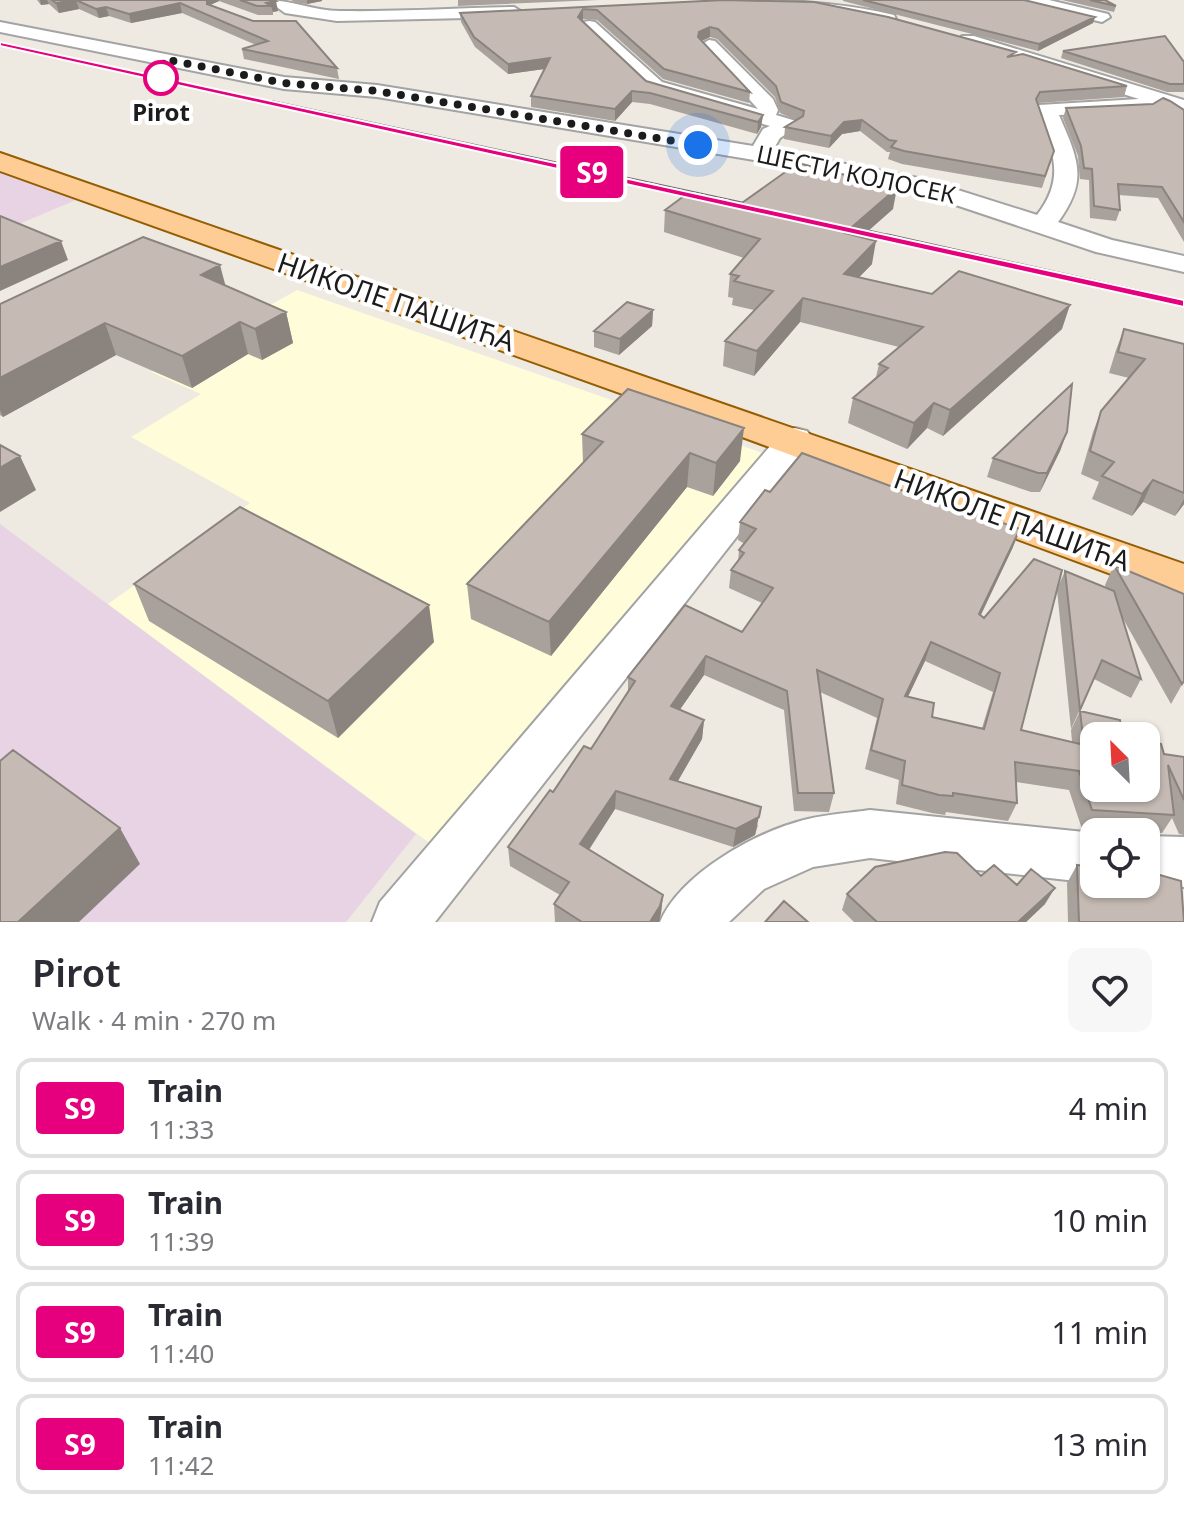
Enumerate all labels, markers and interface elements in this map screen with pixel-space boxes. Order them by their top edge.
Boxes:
marker: Pirot [144,61,178,95]
place label: Pirot [132,95,190,128]
your location [678,125,718,165]
street label: ШЕСТИ КОЛОСЕК [754,136,959,211]
line badge: S9 [556,146,628,198]
text: S9 [576,153,608,191]
street label: НИКОЛЕ ПАШИЋА [273,243,520,360]
street label: НИКОЛЕ ПАШИЋА [889,459,1136,579]
north arrow [1080,722,1160,802]
map controls [1080,722,1160,898]
button: locate [1080,818,1160,898]
text: Pirot [32,946,121,998]
button: heart [1068,948,1152,1032]
text: Walk · 4 min · 270 m [32,1002,276,1038]
text: Train [148,1070,223,1111]
text: 4 min [1069,1088,1148,1129]
text: S9 [64,1089,96,1127]
text: 11:33 [148,1111,214,1147]
text: Train [148,1182,223,1223]
text: 10 min [1052,1200,1148,1241]
text: S9 [64,1201,96,1239]
text: 11:39 [148,1223,214,1259]
text: Train [148,1294,223,1335]
text: 11 min [1052,1312,1148,1353]
text: S9 [64,1313,96,1351]
text: 11:40 [148,1335,214,1371]
text: Train [148,1406,223,1447]
text: 13 min [1052,1424,1148,1465]
text: S9 [64,1425,96,1463]
text: 11:42 [148,1447,214,1483]

